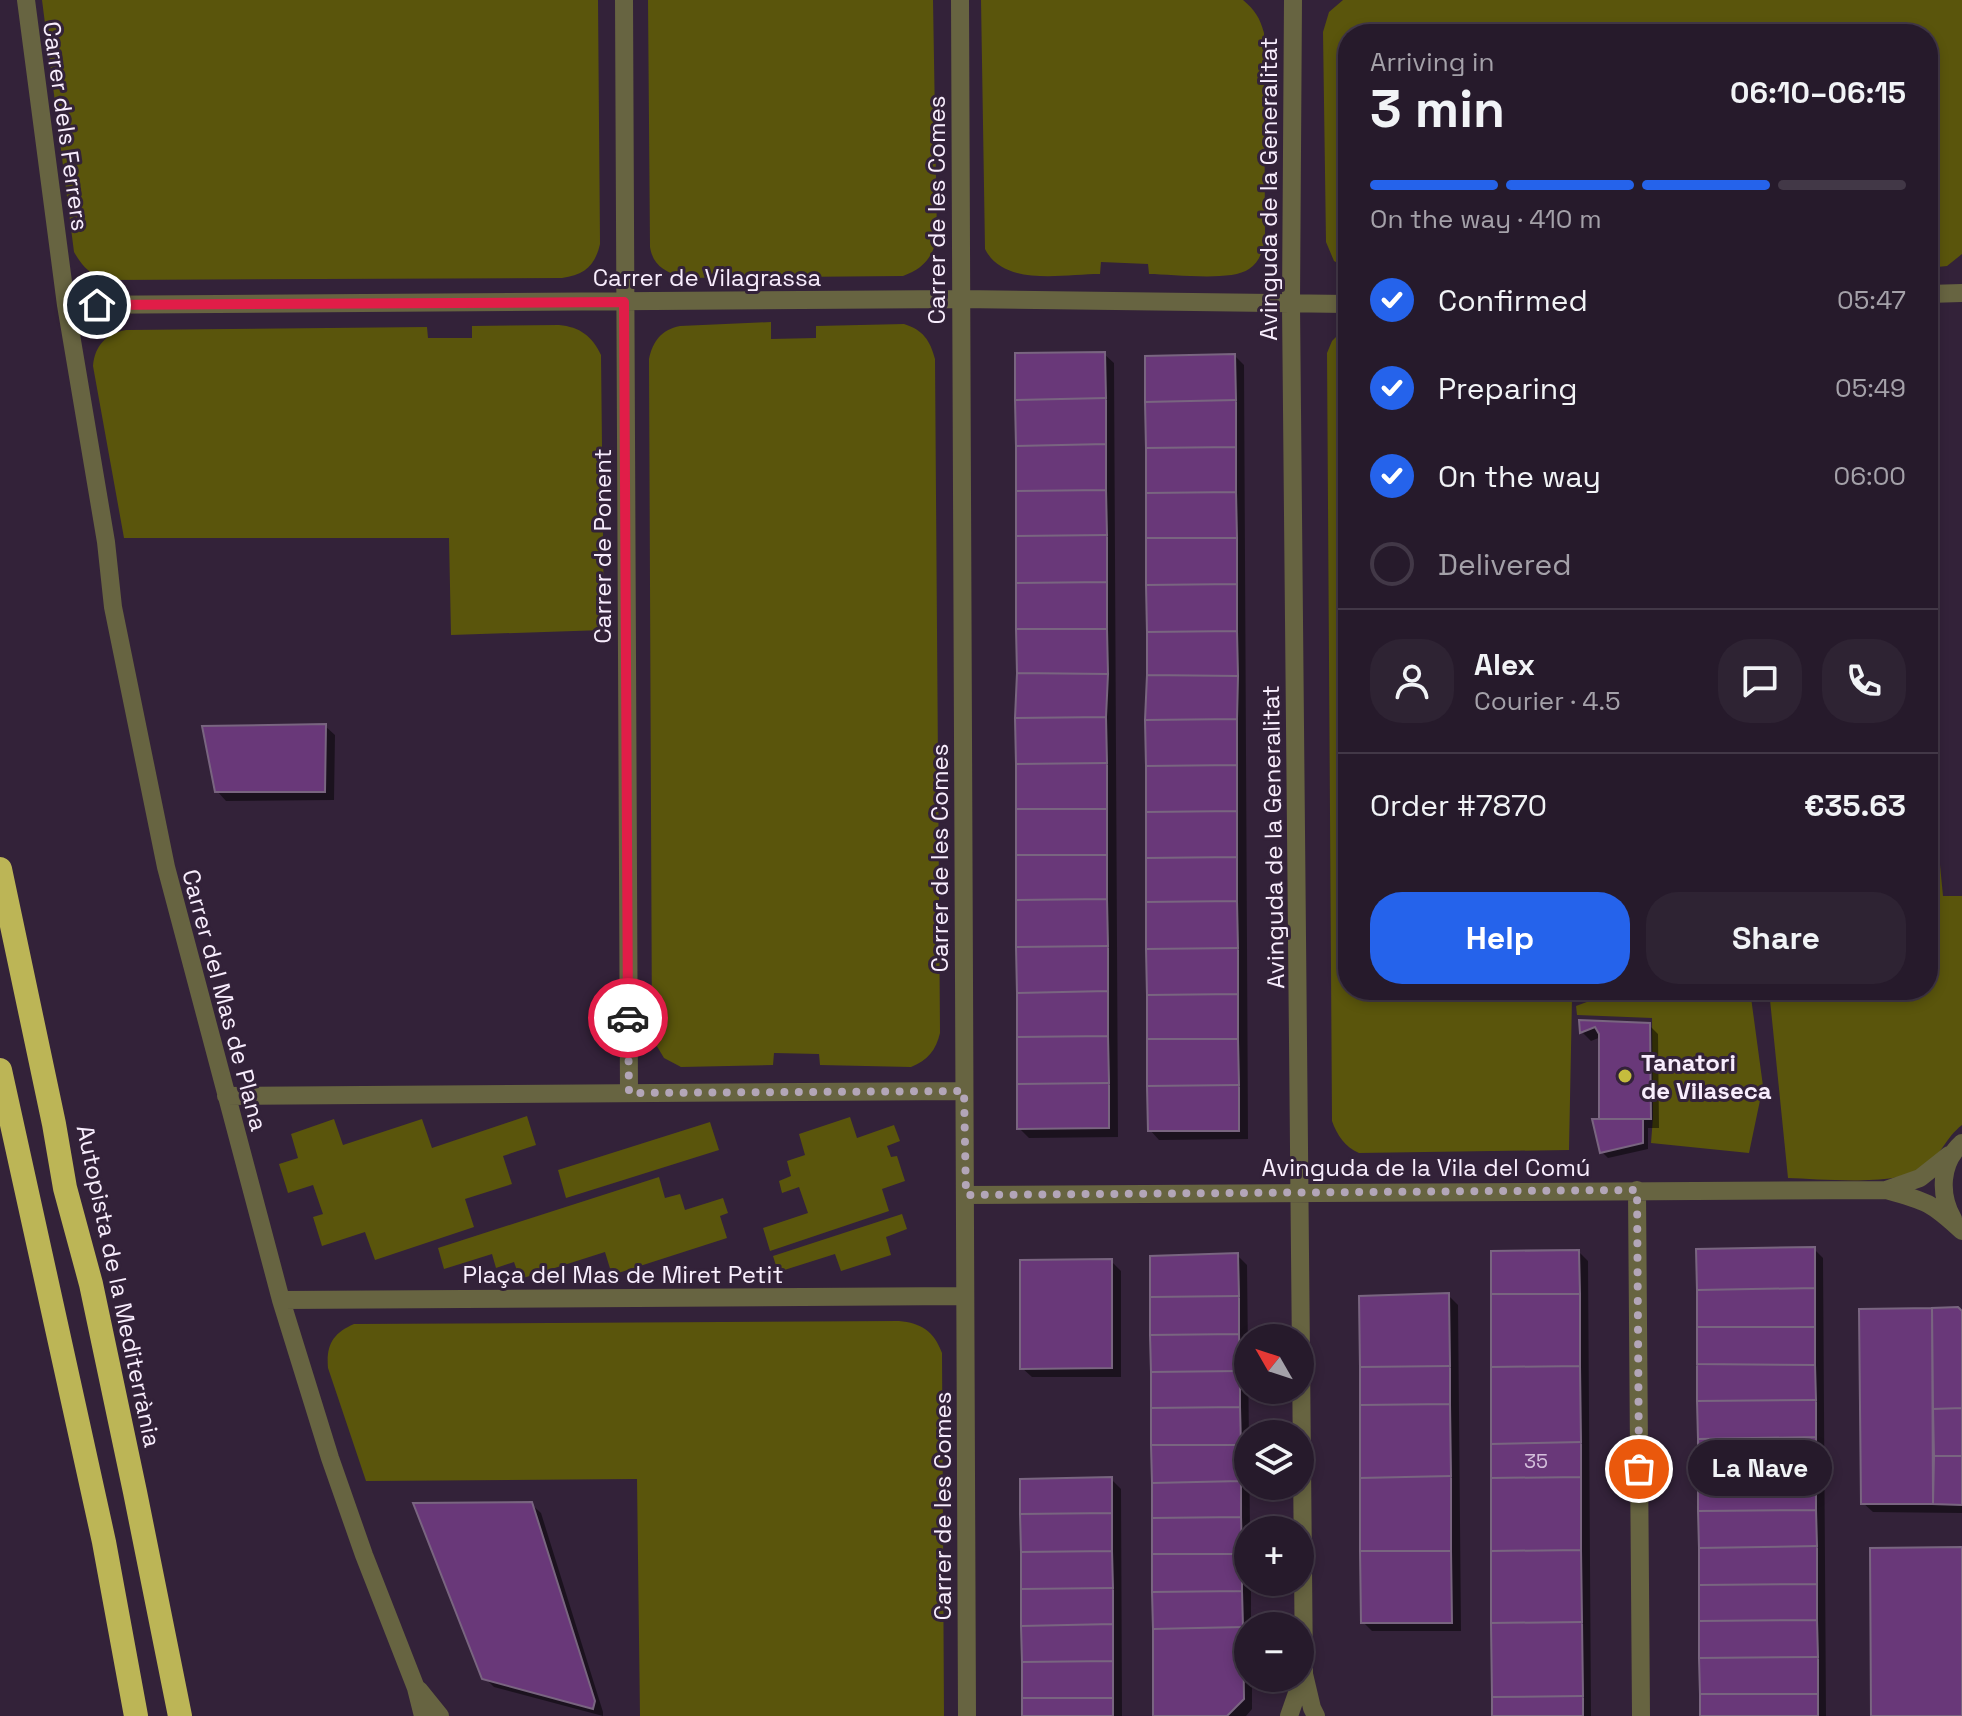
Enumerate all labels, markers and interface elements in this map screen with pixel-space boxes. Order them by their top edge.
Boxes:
street label: Carrer dels Ferrers [36,19,96,233]
street label: Avinguda de la Generalitat [1253,37,1284,341]
text: Arriving in [1370,45,1494,79]
text: 06:10–06:15 [1730,73,1906,112]
text: 3 min [1370,76,1505,142]
street label: Carrer de les Comes [921,96,952,324]
text: On the way · 410 m [1370,202,1602,236]
street label: Carrer de Vilagrassa [593,262,822,293]
pin [63,271,131,339]
icon: check [1370,278,1414,322]
text: Confirmed [1438,281,1588,320]
icon: home [75,283,119,327]
text: 05:47 [1837,283,1906,317]
icon: check [1370,366,1414,410]
text: Preparing [1438,369,1577,408]
text: 05:49 [1835,371,1906,405]
street label: Carrer de Ponent [587,448,618,644]
icon: check [1370,454,1414,498]
text: On the way [1438,457,1601,496]
text: 06:00 [1834,459,1906,493]
text: Delivered [1438,545,1572,584]
button: person [1370,639,1454,723]
button: chat [1718,639,1802,723]
button: phone [1822,639,1906,723]
text: Alex [1474,645,1535,684]
text: Courier · 4.5 [1474,684,1621,718]
street label: Avinguda de la Generalitat [1255,685,1291,989]
street label: Carrer de les Comes [924,744,955,972]
text: Order #7870 [1370,786,1547,825]
text: €35.63 [1804,786,1906,825]
street label: Carrer del Mas de Plana [175,866,275,1134]
button: Help [1370,892,1630,984]
button: Share [1646,892,1906,984]
courier [588,978,668,1058]
icon: car [606,996,650,1040]
place label: Tanatori de Vilaseca [1641,1047,1772,1106]
marker: Tanatori de Vilaseca [1616,1067,1634,1085]
street label: Autopista de la Mediterrània [70,1122,168,1450]
street label: Avinguda de la Vila del Comú [1262,1152,1590,1183]
street label: Plaça del Mas de Miret Petit [463,1259,783,1290]
north arrow [1234,1324,1314,1404]
map controls [1234,1324,1314,1692]
street label: Carrer de les Comes [927,1392,958,1620]
button: layers [1234,1420,1314,1500]
pin [1605,1435,1673,1503]
callout: La Nave [1687,1441,1831,1497]
icon: bag [1617,1447,1661,1491]
house number: 35 [1524,1448,1548,1474]
text: La Nave [1712,1451,1808,1485]
button: + [1234,1516,1314,1596]
button: − [1234,1612,1314,1692]

